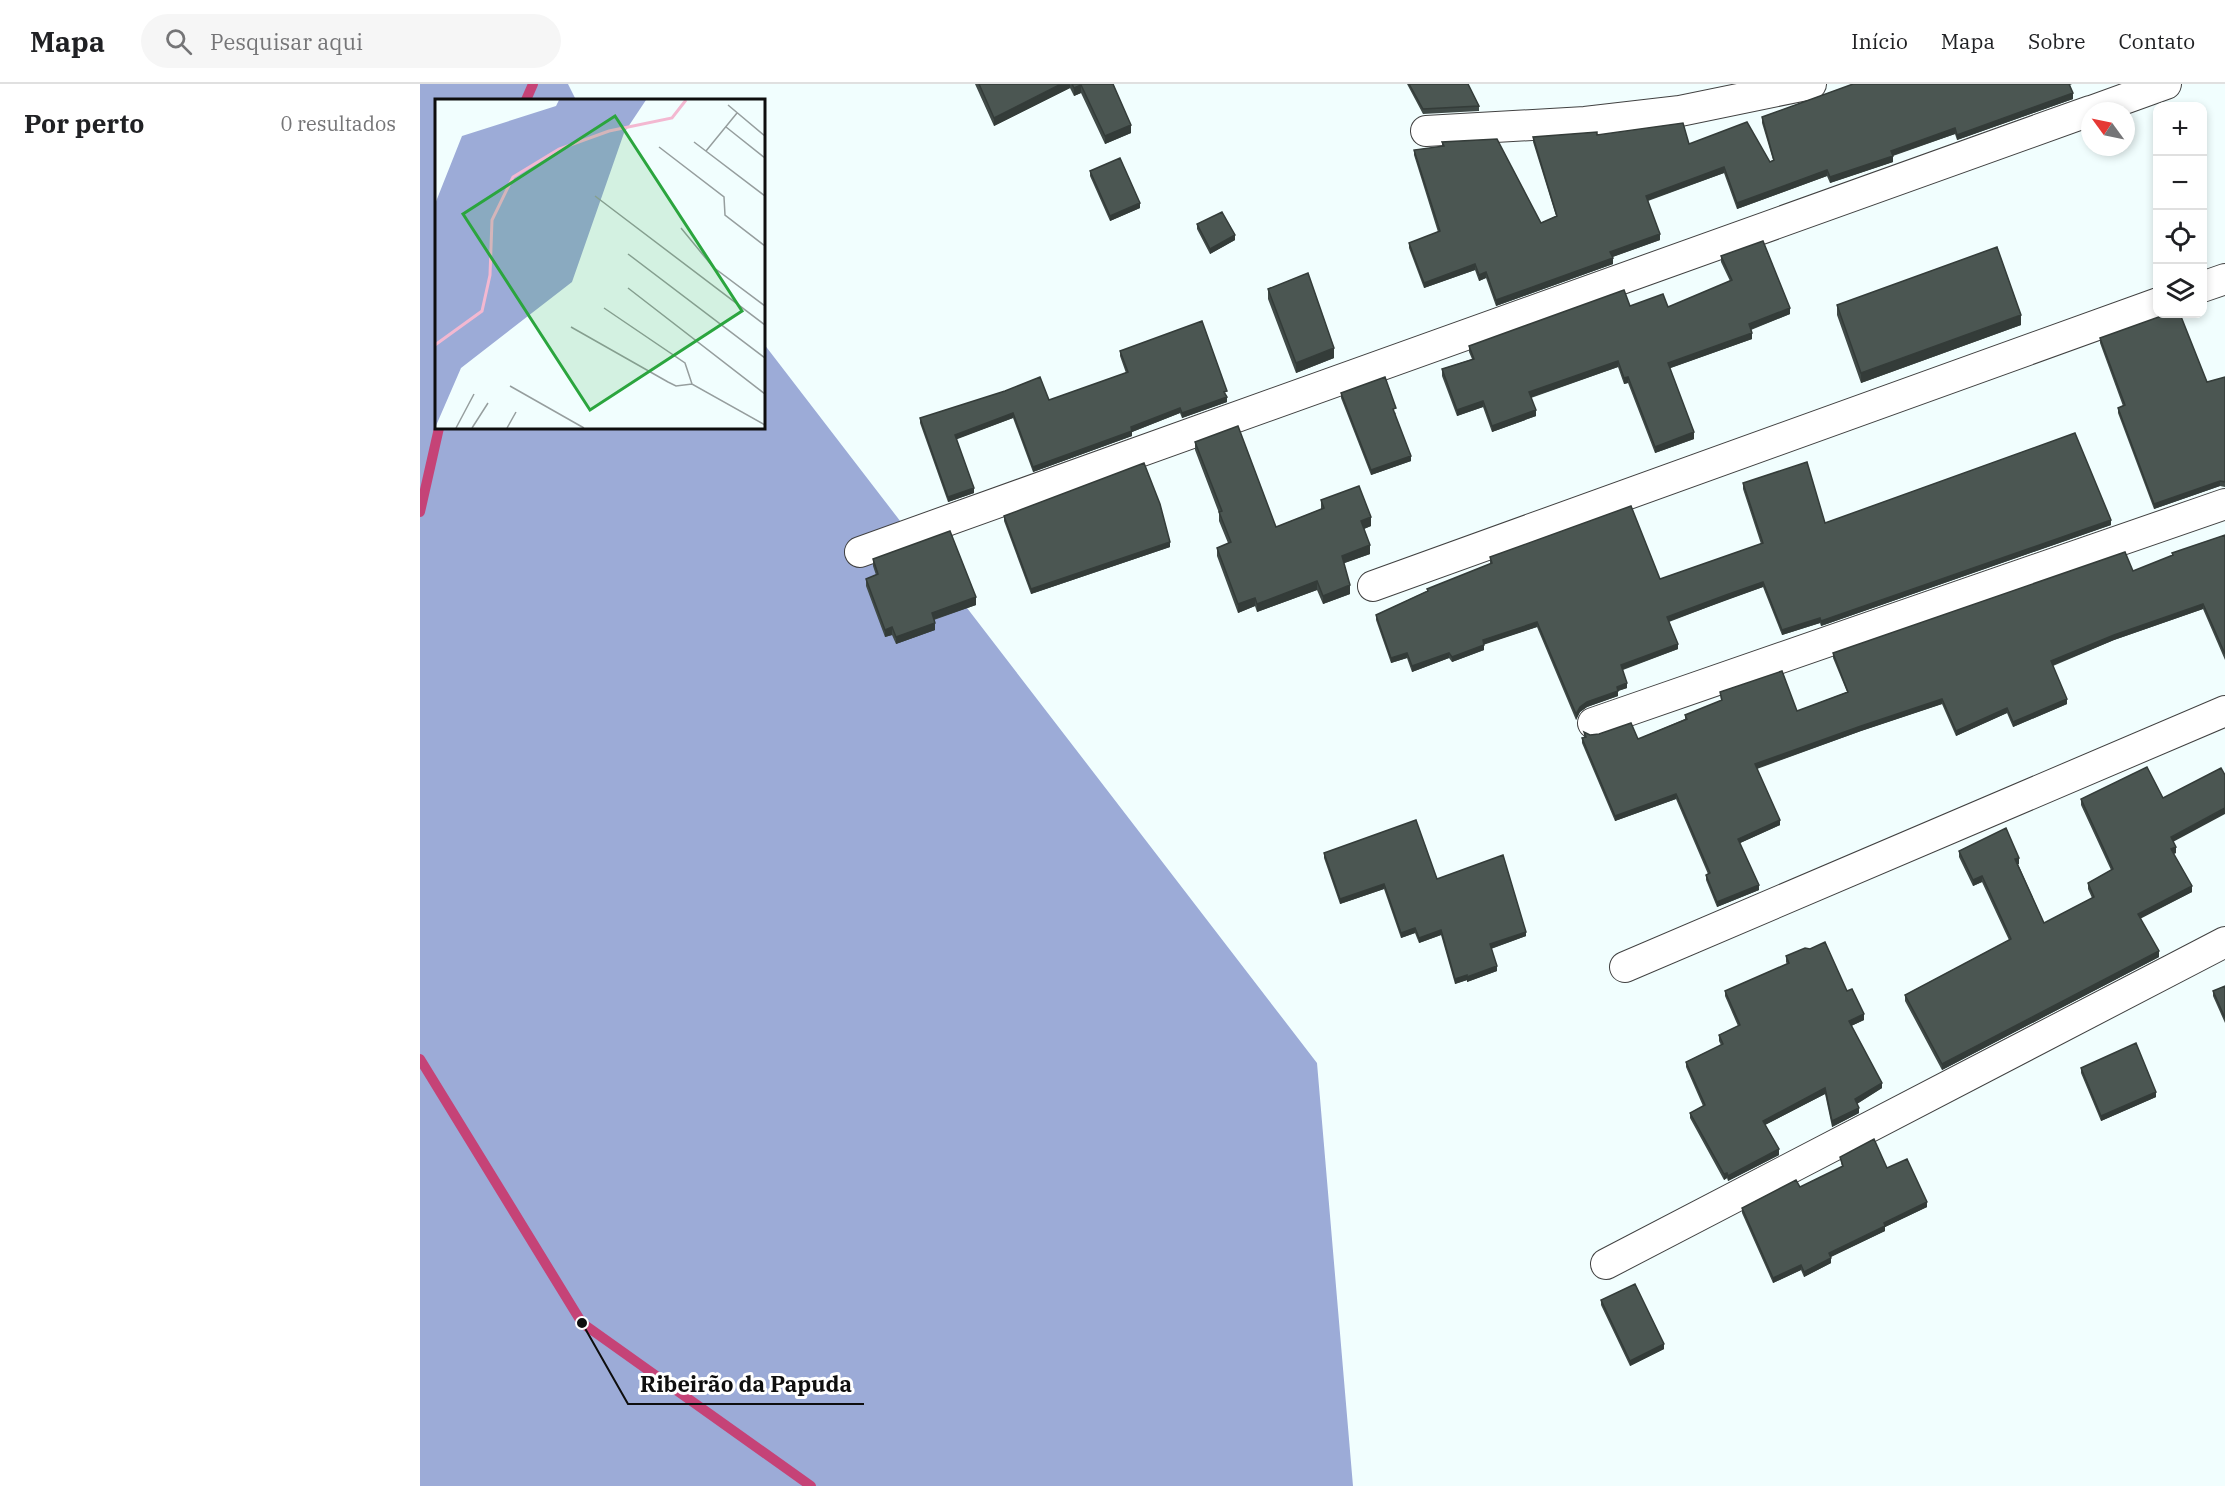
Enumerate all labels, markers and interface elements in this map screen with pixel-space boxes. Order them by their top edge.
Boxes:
search box [141,14,561,68]
text: Mapa [30,23,105,60]
icon: search [162,25,195,58]
text: Pesquisar aqui [210,27,363,56]
text: Início [1851,27,1908,55]
text: Mapa [1941,27,1995,55]
text: Sobre [2028,27,2085,55]
text: Contato [2118,27,2195,55]
inset map [435,99,765,429]
north arrow [2081,102,2135,156]
map controls [2153,102,2207,318]
button: + [2153,102,2207,156]
text: Por perto [24,106,144,140]
text: 0 resultados [280,110,396,137]
button: − [2153,156,2207,210]
button: locate [2153,210,2207,264]
button: layers [2153,264,2207,318]
callout: Ribeirão da Papuda [628,1364,864,1404]
text: Ribeirão da Papuda [640,1369,852,1398]

